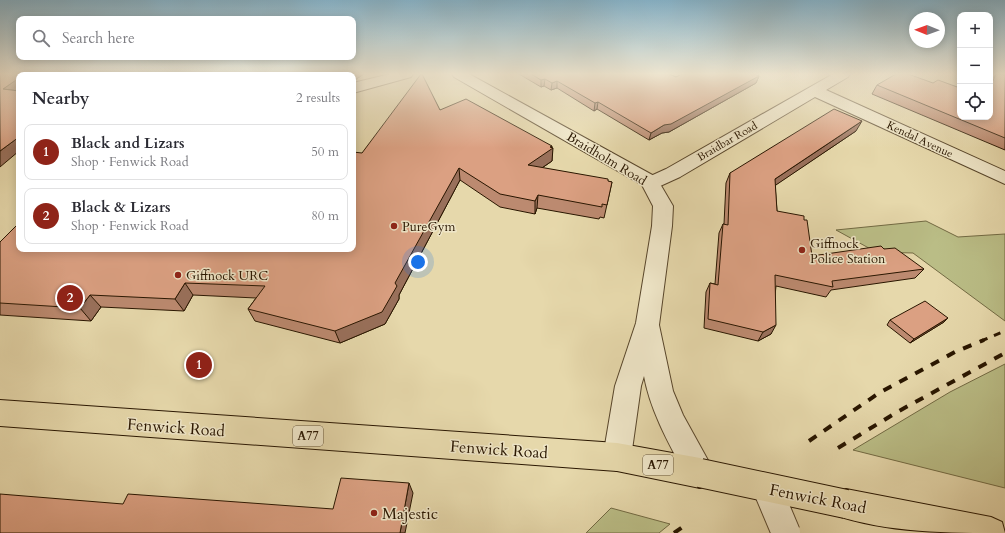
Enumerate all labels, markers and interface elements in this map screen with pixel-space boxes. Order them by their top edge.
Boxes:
north arrow [909,12,945,48]
map controls [957,12,993,120]
button: + [957,12,993,48]
search box [16,16,356,60]
icon: search [30,27,52,49]
text: Search here [62,28,135,48]
button: − [957,48,993,84]
button: locate [957,84,993,120]
text: Nearby [32,87,89,110]
text: 2 results [296,89,340,107]
street label: Braidbar Road [694,118,760,165]
street label: Kendal Avenue [884,118,955,161]
street label: Braidholm Road [563,128,650,190]
text: Black and Lizars [71,133,185,153]
text: 1 [43,143,49,161]
text: 50 m [311,143,339,161]
text: Shop · Fenwick Road [71,153,189,171]
text: Black & Lizars [71,197,171,217]
text: 2 [43,207,49,225]
text: 80 m [311,207,339,225]
text: Shop · Fenwick Road [71,217,189,235]
place label: PureGym [402,218,456,236]
marker: PureGym [389,221,399,231]
place label: Giffnock Police Station [810,235,886,268]
marker: Giffnock Police Station [797,245,807,255]
your location [408,252,428,272]
place label: Giffnock URC [186,267,268,285]
marker: Giffnock URC [173,270,183,280]
pin: 2 [57,283,83,313]
pin: 1 [186,350,212,380]
street label: Fenwick Road [126,414,226,442]
road number: A77 [293,426,323,446]
street label: Fenwick Road [449,436,549,464]
road number: A77 [643,455,673,475]
street label: Fenwick Road [768,479,869,519]
place label: Majestic [382,503,438,525]
marker: Majestic [369,508,379,518]

